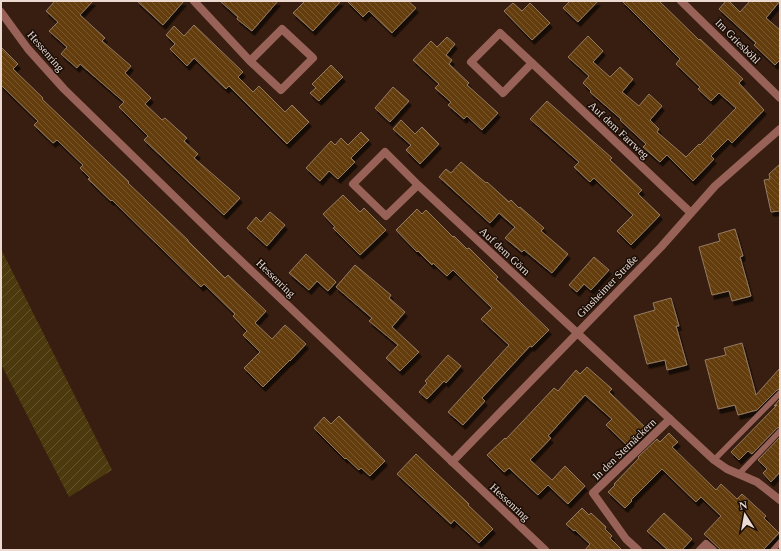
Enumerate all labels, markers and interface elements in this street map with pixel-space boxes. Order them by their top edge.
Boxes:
street label: Im Griesböhl [713,16,763,66]
street label: Hessenring [25,28,67,74]
street label: Auf dem Farrweg [586,99,652,161]
street label: Auf dem Görn [477,225,533,278]
street label: Ginsheimer Straße [574,252,640,320]
street label: Hessenring [254,256,298,300]
street label: In den Sternäckern [590,415,658,482]
street label: Hessenring [488,481,533,524]
north arrow [725,495,765,535]
text: N [738,499,748,512]

